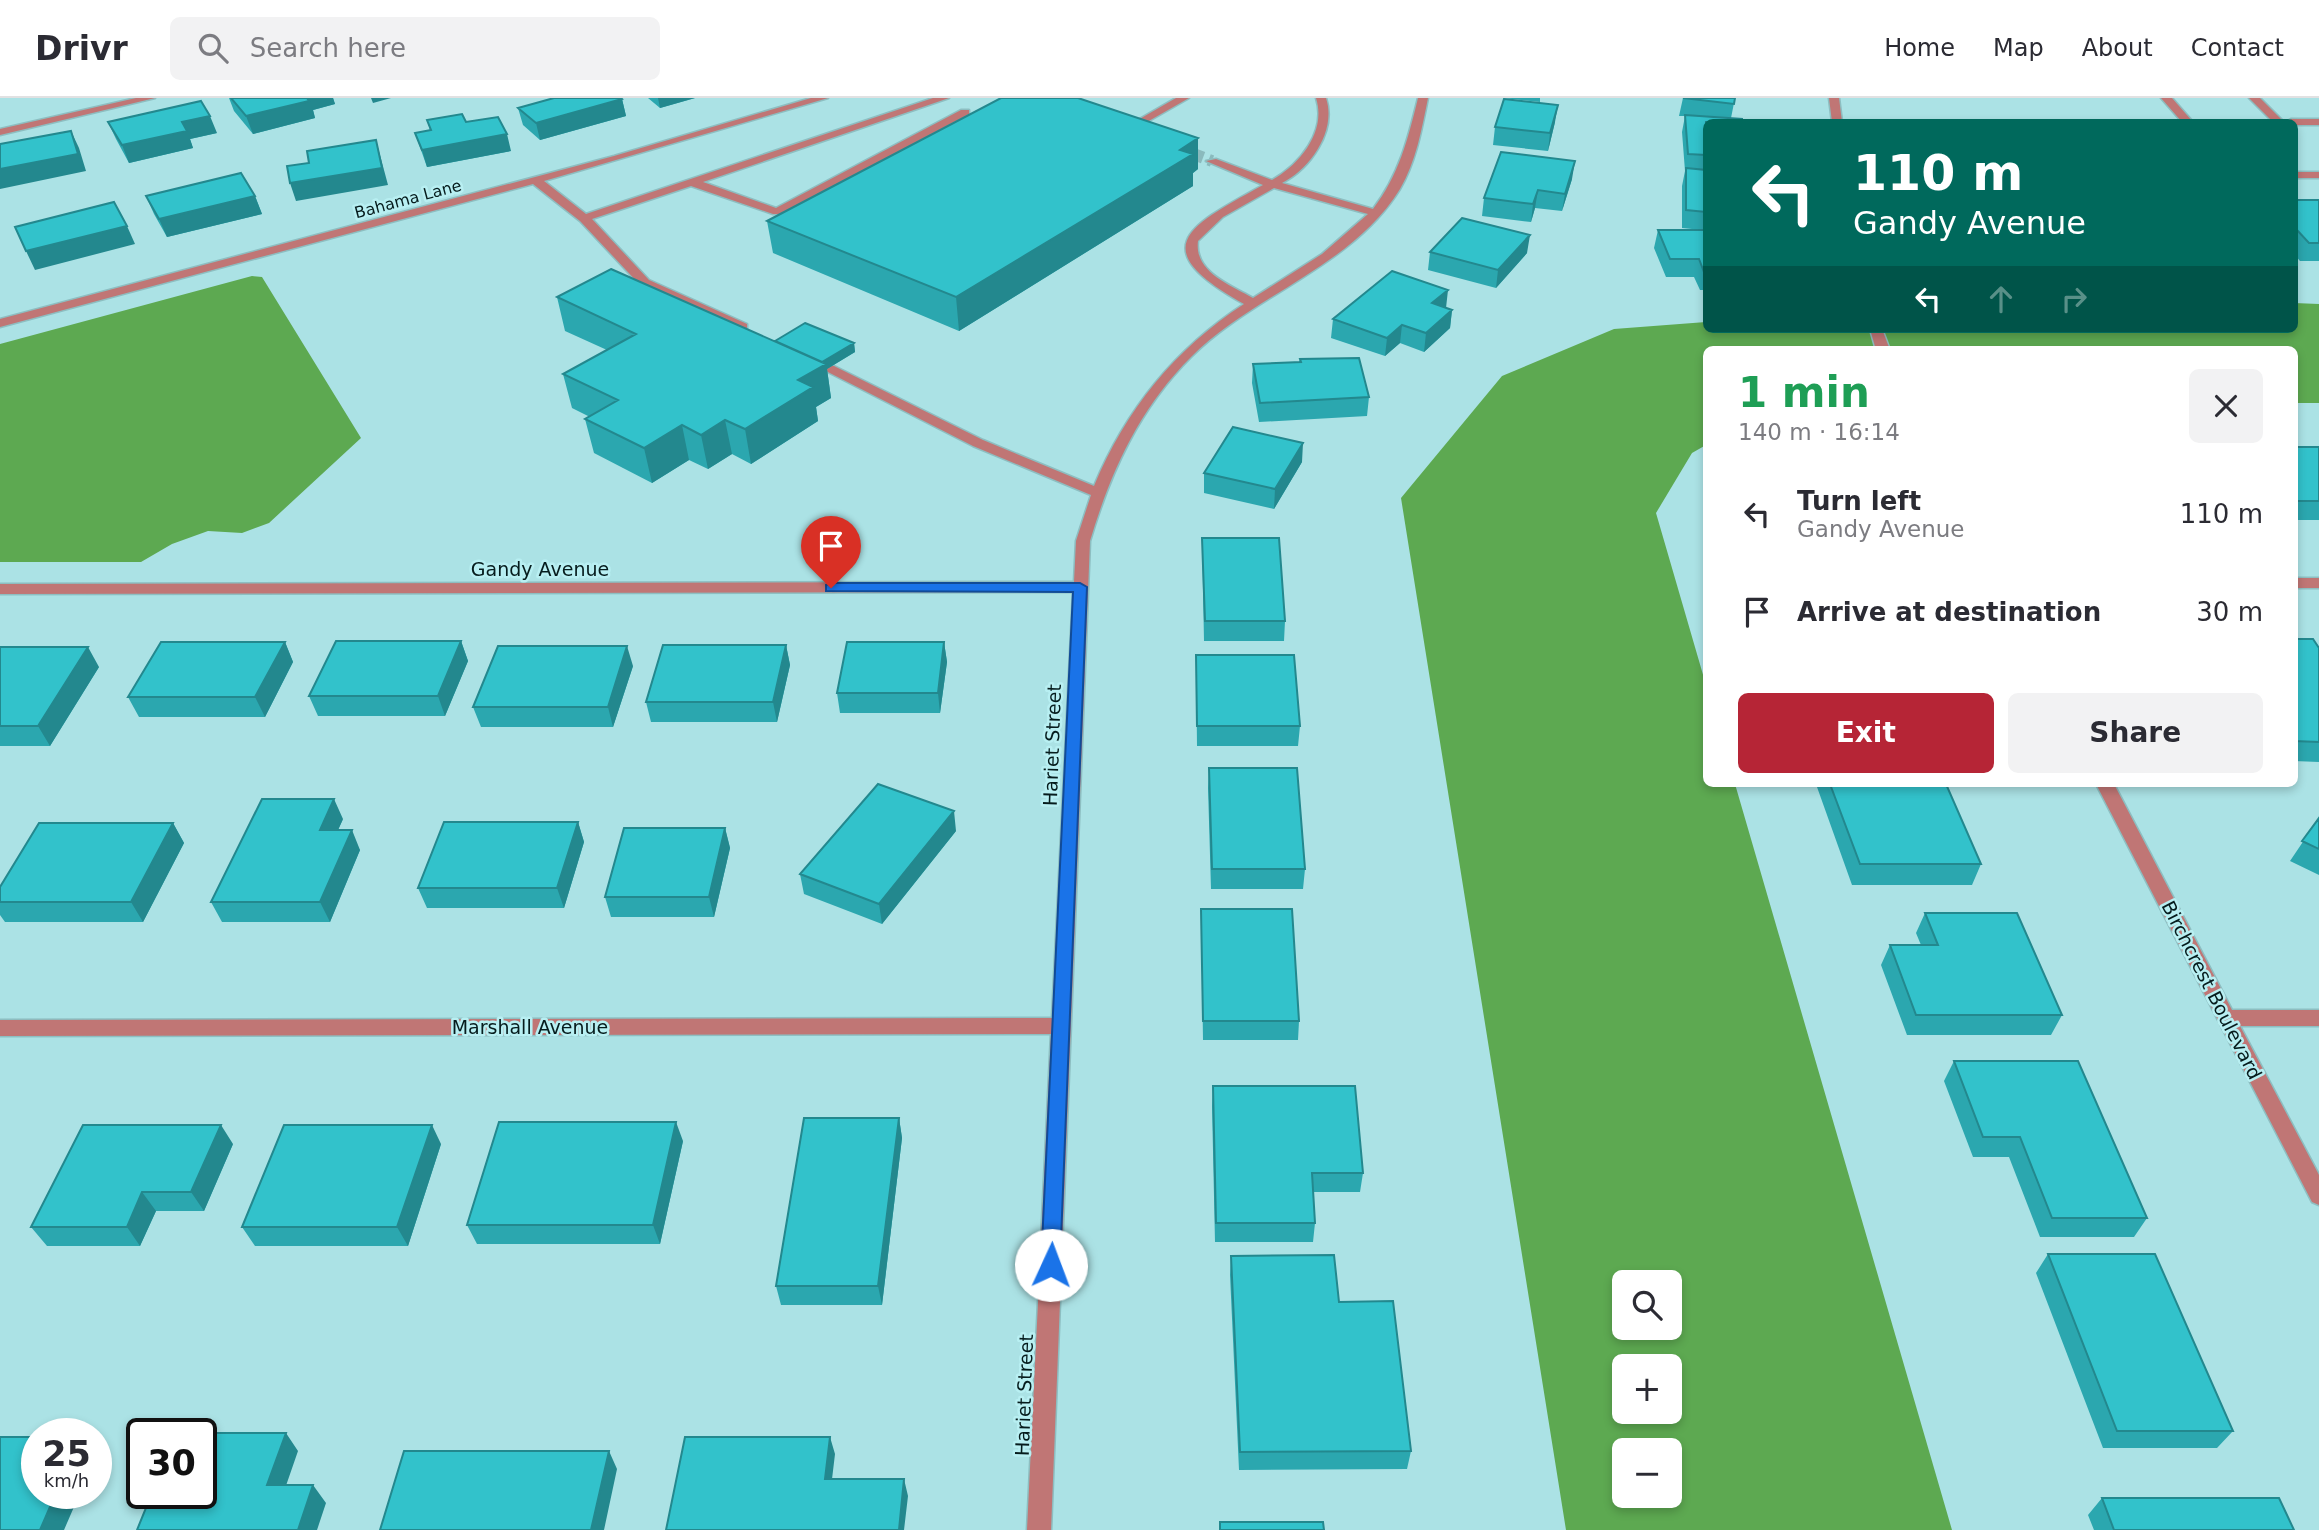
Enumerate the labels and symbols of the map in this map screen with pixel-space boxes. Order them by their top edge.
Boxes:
street label: Bahama Lane [352,176,464,222]
pin [801,516,861,588]
street label: Gandy Avenue [471,558,609,580]
street label: Hariet Street [1039,684,1065,806]
street label: Birchcrest Boulevard [2157,897,2267,1083]
street label: Marshall Avenue [452,1016,608,1038]
position arrow [1014,1228,1088,1302]
street label: Hariet Street [1011,1334,1037,1456]
speed limit sign: 30 [126,1418,217,1509]

